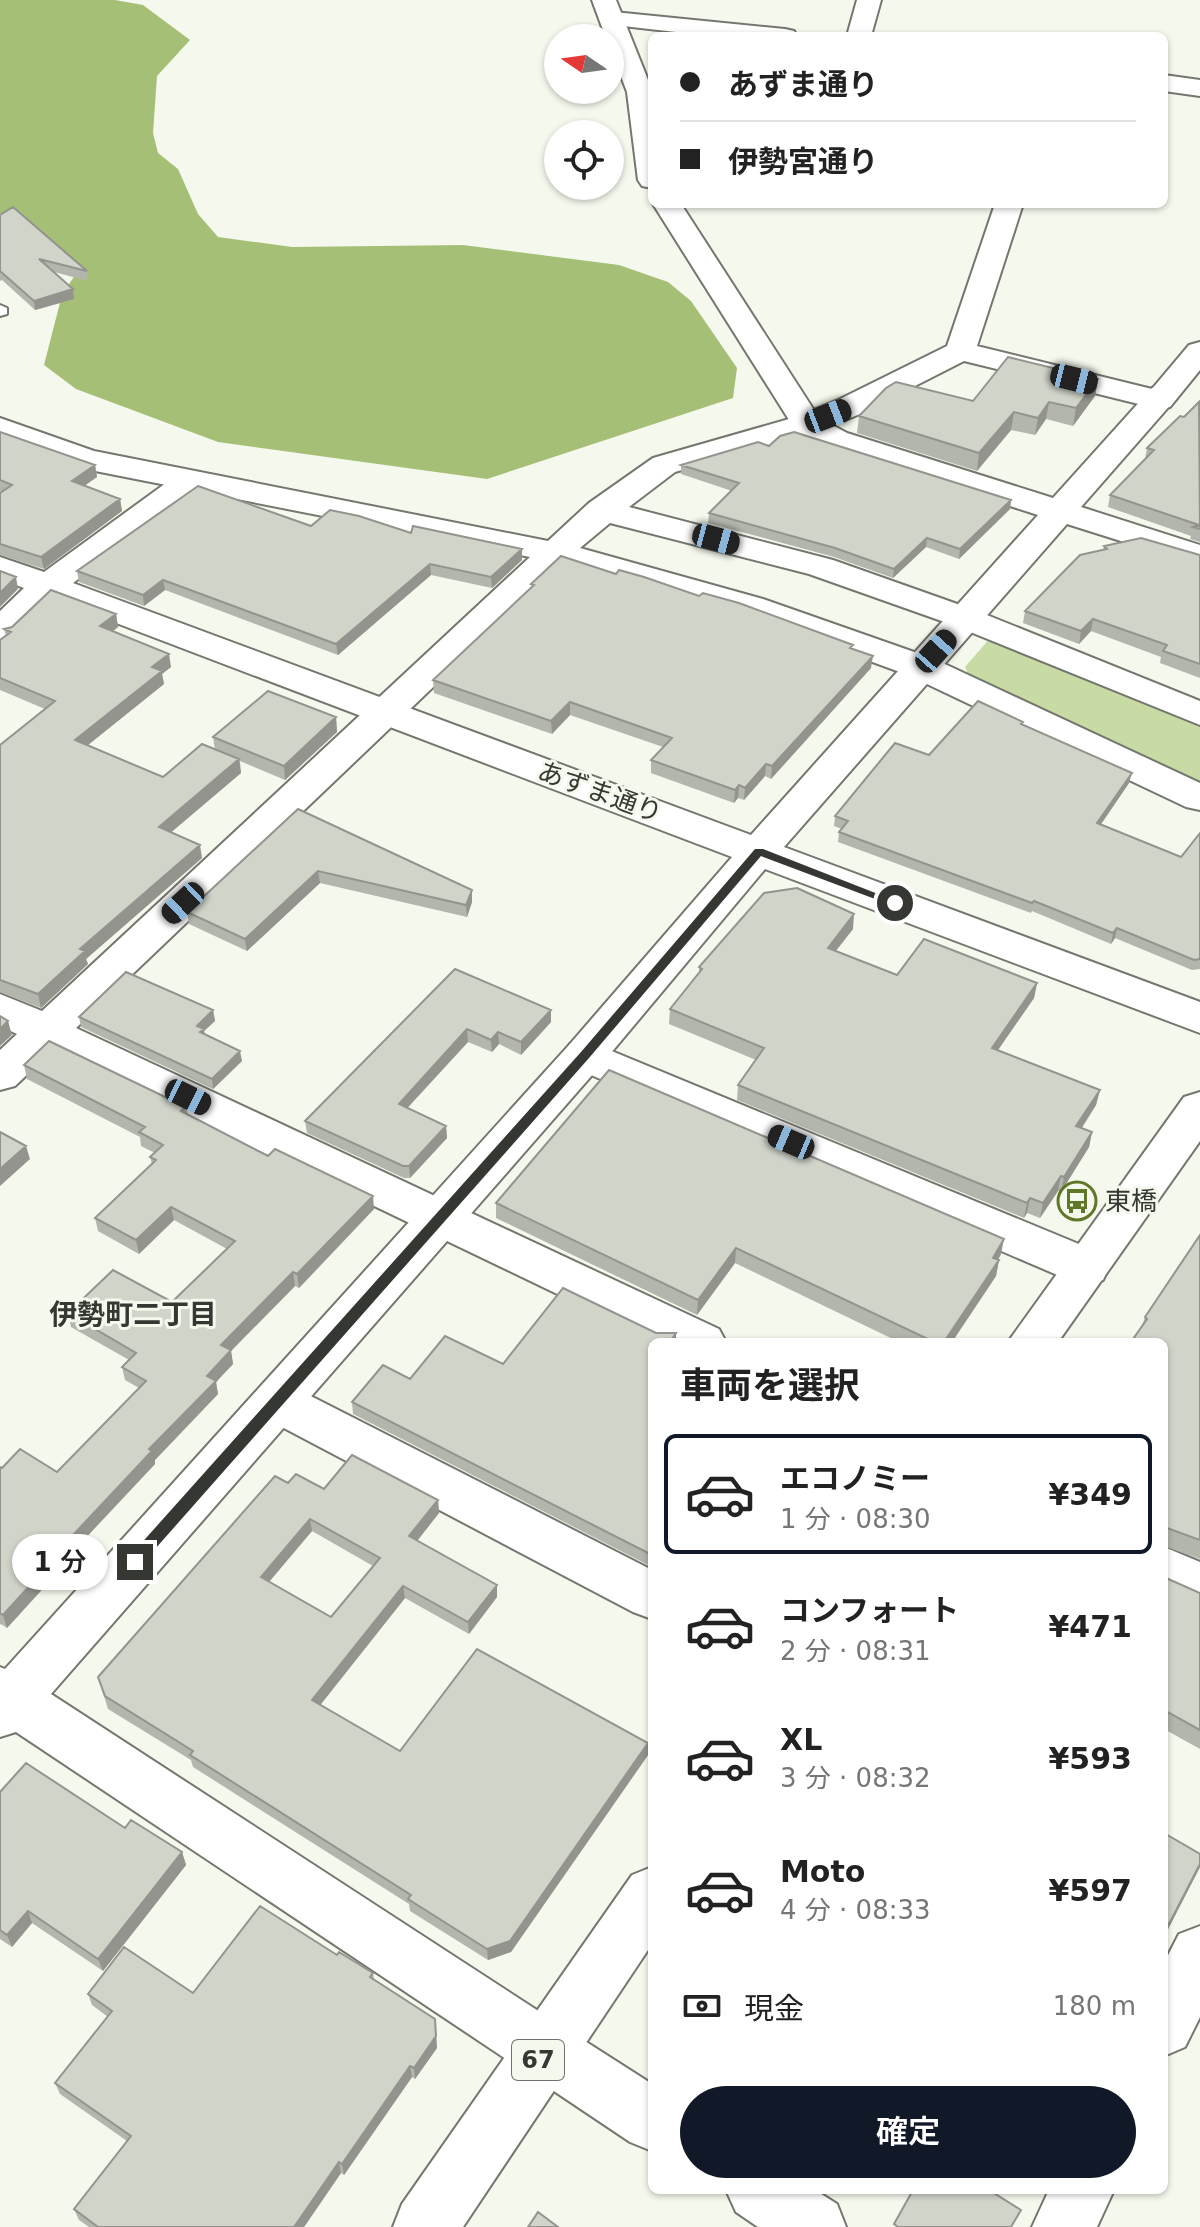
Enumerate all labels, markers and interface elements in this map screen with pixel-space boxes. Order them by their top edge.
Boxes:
north arrow [544,24,624,104]
map controls [544,24,624,200]
text: あずま通り [728,67,878,102]
button: locate [544,120,624,200]
text: 伊勢宮通り [728,144,878,179]
car [1048,362,1100,396]
car [801,396,855,436]
car [690,521,742,557]
car [911,625,961,677]
street label: あずま通り [534,756,666,828]
car [157,878,209,928]
route start [877,885,913,921]
car [161,1076,215,1118]
car [764,1122,818,1162]
bus stop icon: 東橋 [1056,1180,1098,1222]
place label: 東橋 [1105,1186,1157,1216]
district label: 伊勢町二丁目 [49,1298,217,1331]
text: 車両を選択 [680,1365,860,1406]
icon: car [684,1458,756,1530]
text: エコノミー [780,1461,930,1496]
text: ¥349 [1049,1477,1132,1512]
text: 1 分 · 08:30 [780,1504,931,1534]
callout: 1 分 [11,1534,107,1590]
route end [117,1544,153,1580]
text: 1 分 [33,1547,87,1577]
icon: car [684,1590,756,1662]
text: コンフォート [780,1593,959,1628]
text: ¥471 [1049,1609,1132,1644]
text: 2 分 · 08:31 [780,1636,931,1666]
icon: car [684,1722,756,1794]
text: XL [780,1722,822,1757]
text: ¥593 [1049,1741,1132,1776]
text: 3 分 · 08:32 [780,1763,931,1793]
icon: car [684,1854,756,1926]
text: Moto [780,1854,865,1889]
text: ¥597 [1049,1873,1132,1908]
text: 4 分 · 08:33 [780,1895,931,1925]
icon: cash [680,1984,724,2028]
text: 現金 [744,1991,804,2026]
text: 180 m [1053,1991,1136,2021]
road number: 67 [512,2040,564,2080]
button: 確定 [680,2086,1136,2178]

